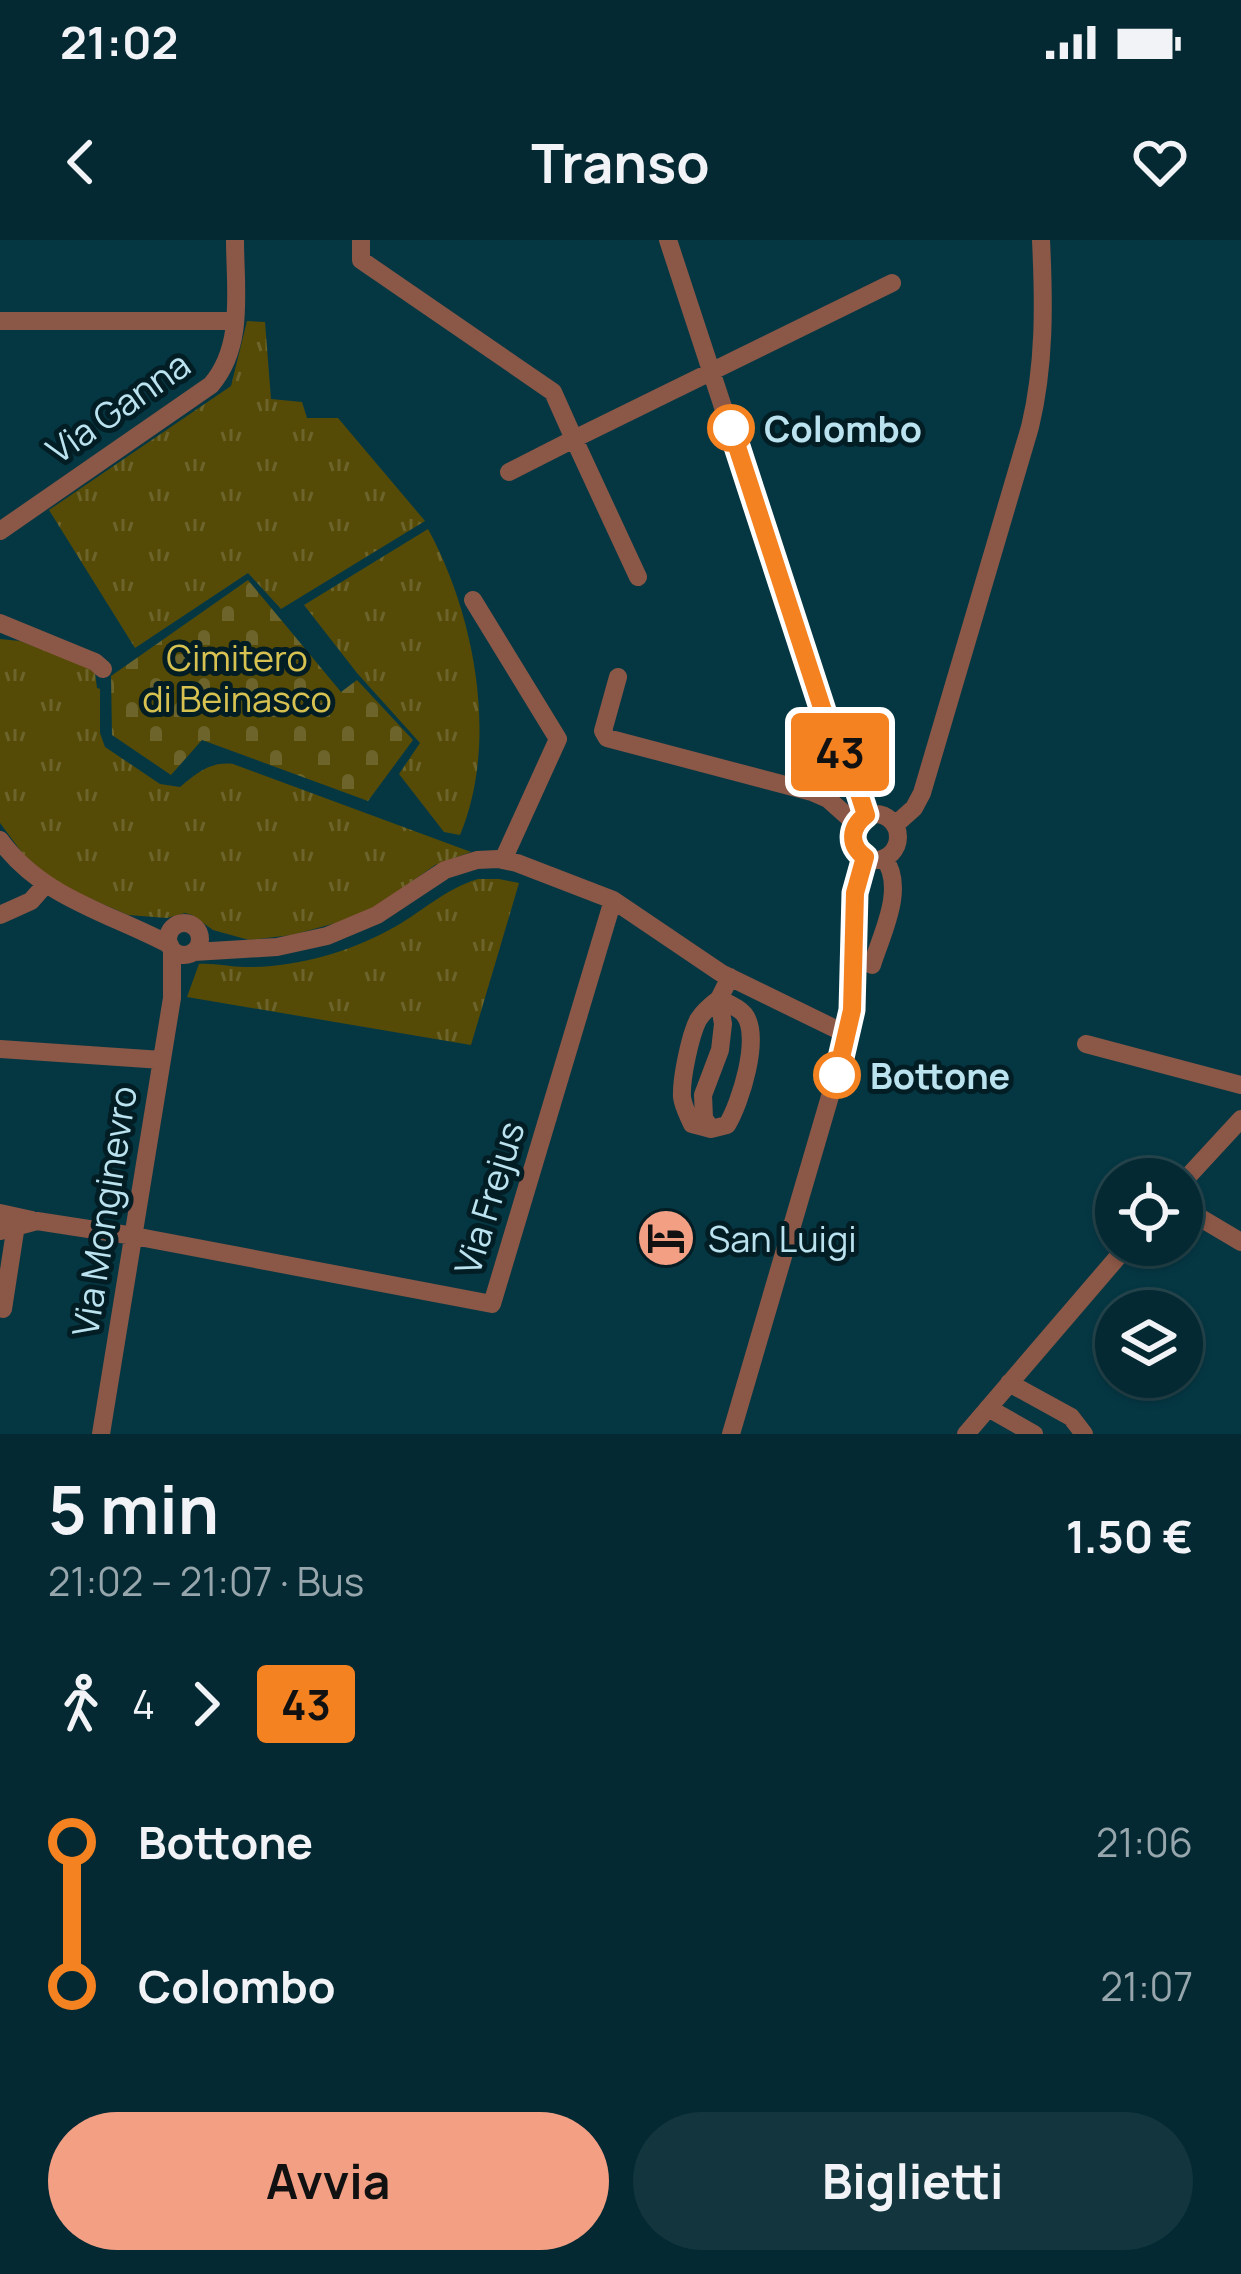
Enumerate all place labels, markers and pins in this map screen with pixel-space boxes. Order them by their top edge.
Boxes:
place label: Colombo [764,404,922,453]
marker: Colombo [709,406,753,450]
place label: Bottone [870,1051,1010,1100]
marker: Bottone [815,1053,859,1097]
hotel icon: San Luigi [635,1207,697,1269]
place label: San Luigi [708,1214,857,1263]

